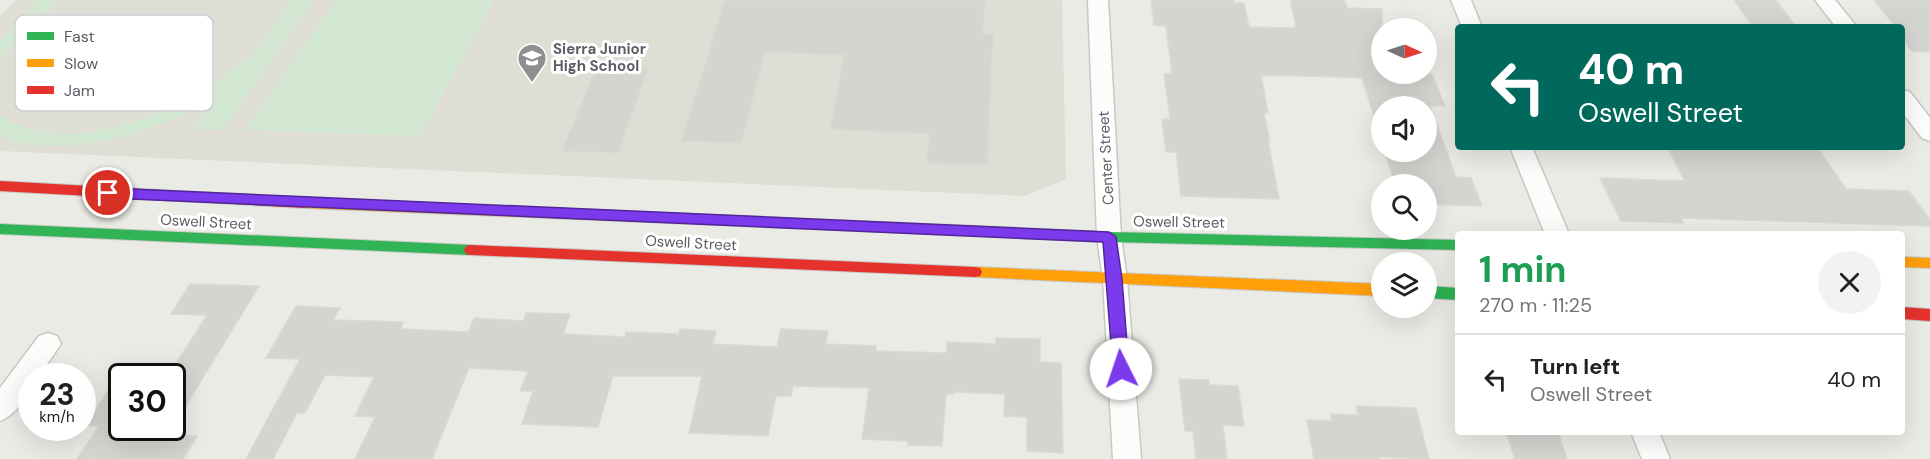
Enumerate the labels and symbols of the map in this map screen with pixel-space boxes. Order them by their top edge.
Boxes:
legend [15,15,213,111]
north arrow [1371,18,1437,84]
text: Fast [64,26,95,47]
place label: Sierra Junior High School [553,39,646,76]
school or university icon: Sierra Junior High School [516,42,548,84]
text: Slow [64,53,98,74]
text: Jam [64,80,95,101]
street label: Center Street [1094,110,1118,206]
pin [82,167,133,218]
street label: Oswell Street [160,210,252,234]
street label: Oswell Street [1133,211,1225,233]
street label: Oswell Street [645,231,737,255]
position arrow [1089,337,1153,401]
speed limit sign: 30 [108,363,186,441]

